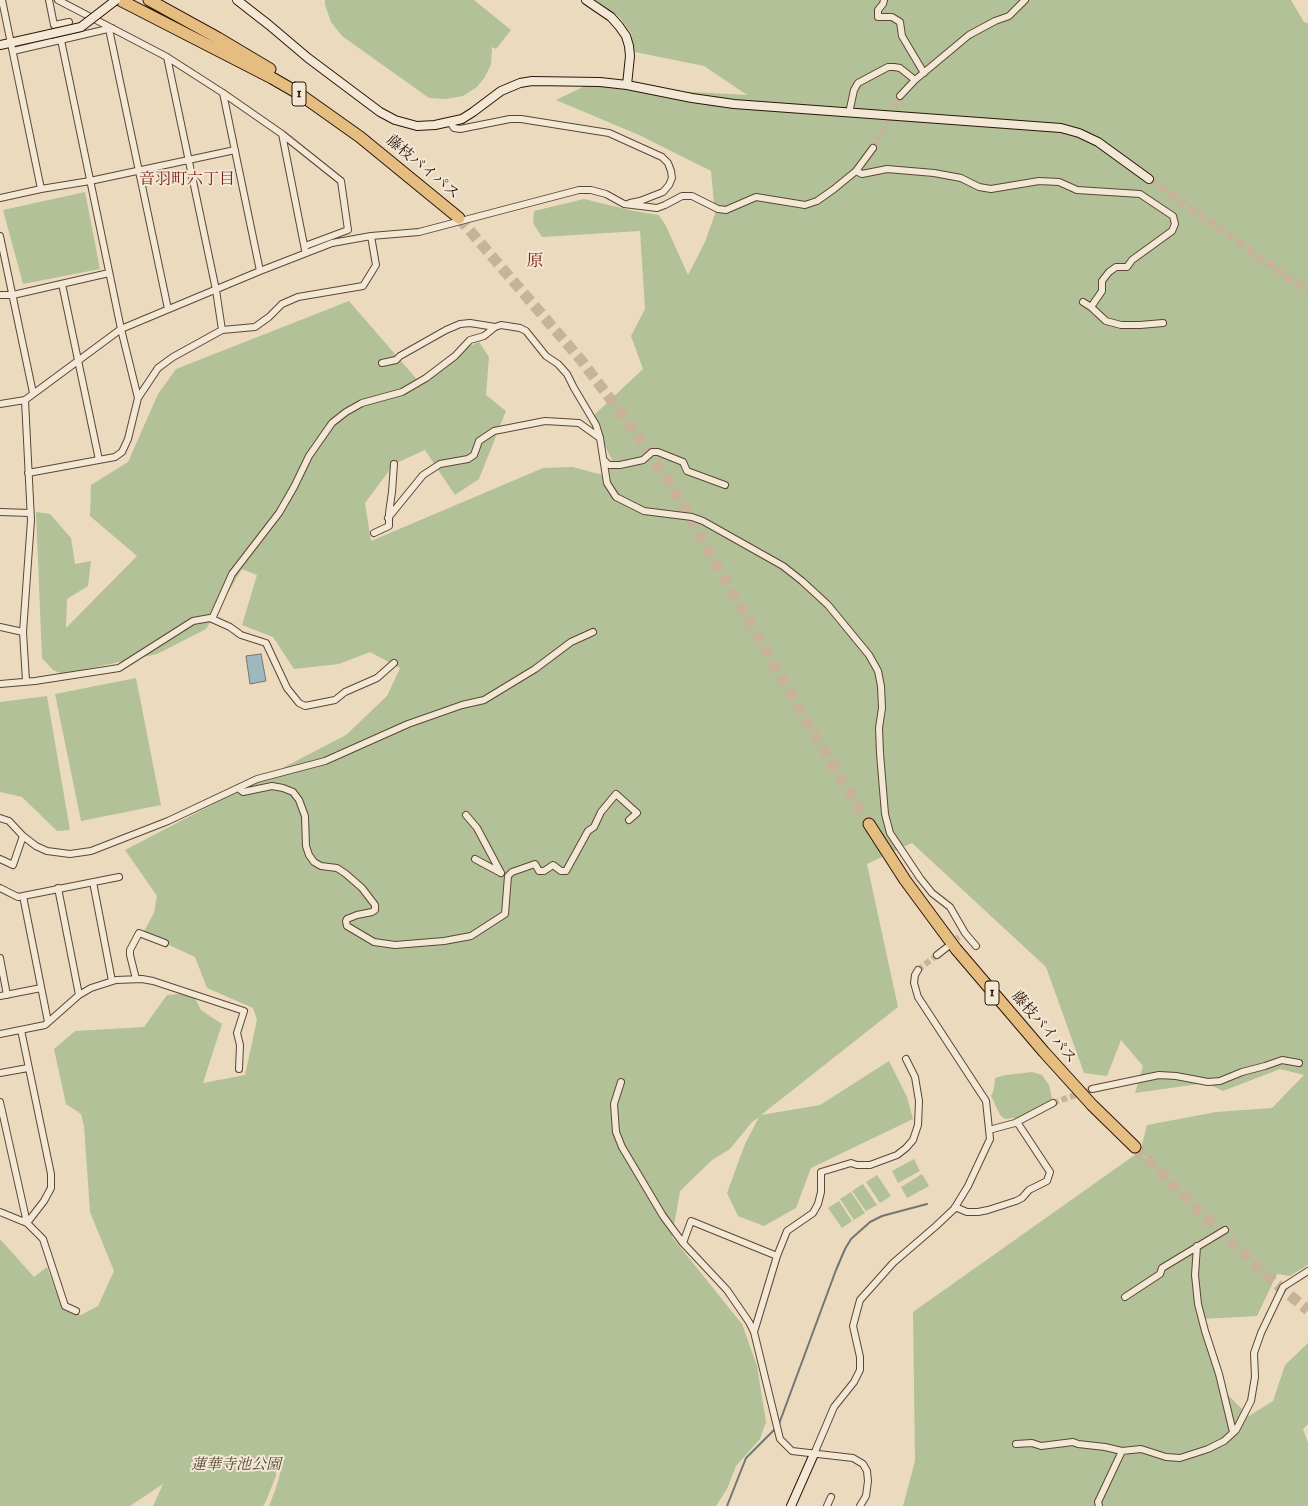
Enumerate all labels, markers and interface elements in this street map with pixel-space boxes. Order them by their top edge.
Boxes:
road number: 1 [292,82,306,106]
street label: 藤枝バイパス [382,132,462,204]
district label: 音羽町六丁目 [139,171,235,191]
district label: 原 [527,252,543,272]
road number: 1 [985,981,999,1005]
street label: 藤枝バイパス [1007,988,1079,1068]
park label: 蓮華寺池公園 [191,1457,281,1475]

